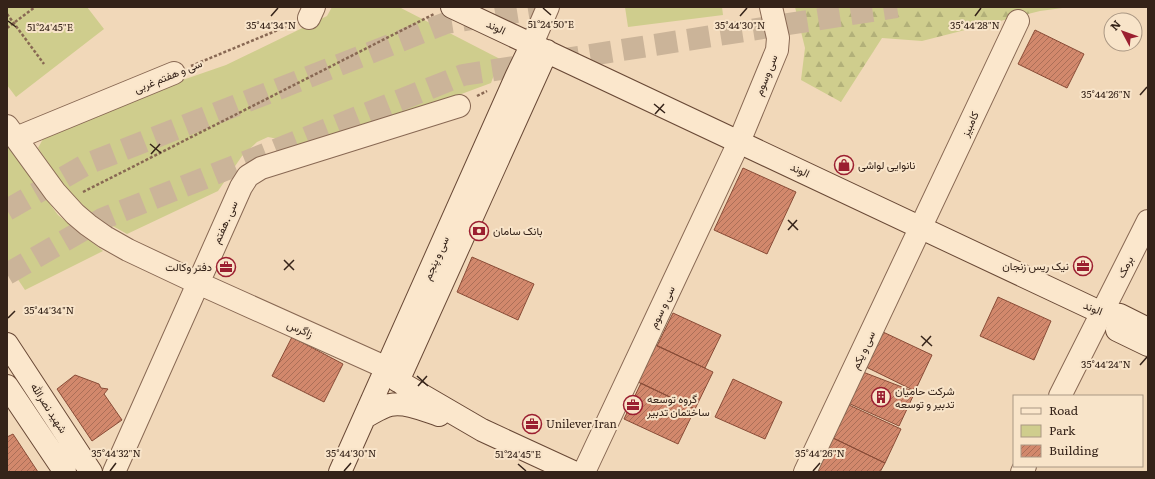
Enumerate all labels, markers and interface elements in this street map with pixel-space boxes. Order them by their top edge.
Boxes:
north arrow [1103,12,1143,52]
street label: الوند [484,15,509,37]
text: 51°24'50"E [528,16,574,31]
text: N [1106,16,1124,34]
text: 35°44'34"N [246,17,296,32]
text: 35°44'30"N [715,17,765,32]
text: 35°44'28"N [950,17,1000,32]
text: 51°24'45"E [27,19,73,34]
street label: سی وسوم [750,51,782,98]
street label: سی و هفتم غربی [131,54,205,97]
text: 35°44'26"N [1081,86,1131,101]
street label: کامبیز [956,108,982,140]
shop icon: نانوایی لواشی [833,154,855,176]
place label: نانوایی لواشی [858,156,915,172]
street label: الوند [788,158,813,180]
street label: سی .هفتم [207,197,242,246]
bank icon: بانک سامان [468,220,490,242]
place label: بانک سامان [493,222,543,238]
street label: سی و پنجم [418,233,453,283]
street label: برمک [1112,253,1136,280]
office icon: نیک ریس زنجان [1072,255,1094,277]
office icon: دفتر وکالت [215,256,237,278]
place label: نیک ریس زنجان [1002,257,1069,273]
place label: دفتر وکالت [165,258,212,274]
street label: سی و سوم [644,282,679,331]
street label: الوند [1081,296,1105,318]
text: 35°44'34"N [24,302,74,317]
street label: زاگرس [285,315,316,341]
street label: سی و یکم [846,327,879,372]
text: 35°44'24"N [1081,356,1131,371]
street label: شهید نصرالله [28,379,72,436]
place label: شرکت حامیان تدبیر و توسعه [895,382,955,411]
building icon: شرکت حامیان تدبیر و توسعه [870,386,892,408]
place label: گروه توسعه ساختمان تدبیر [646,390,710,419]
office icon: گروه توسعه ساختمان تدبیر [622,394,644,416]
legend [1013,395,1143,467]
text: Road [1049,401,1079,419]
office icon: Unilever Iran [521,413,543,435]
place label: Unilever Iran [546,415,617,431]
text: Park [1049,421,1076,439]
text: Building [1049,441,1099,459]
text: 35°44'32"N [91,445,141,460]
text: 35°44'30"N [326,445,376,460]
text: 35°44'26"N [795,445,845,460]
text: 51°24'45"E [495,446,541,461]

